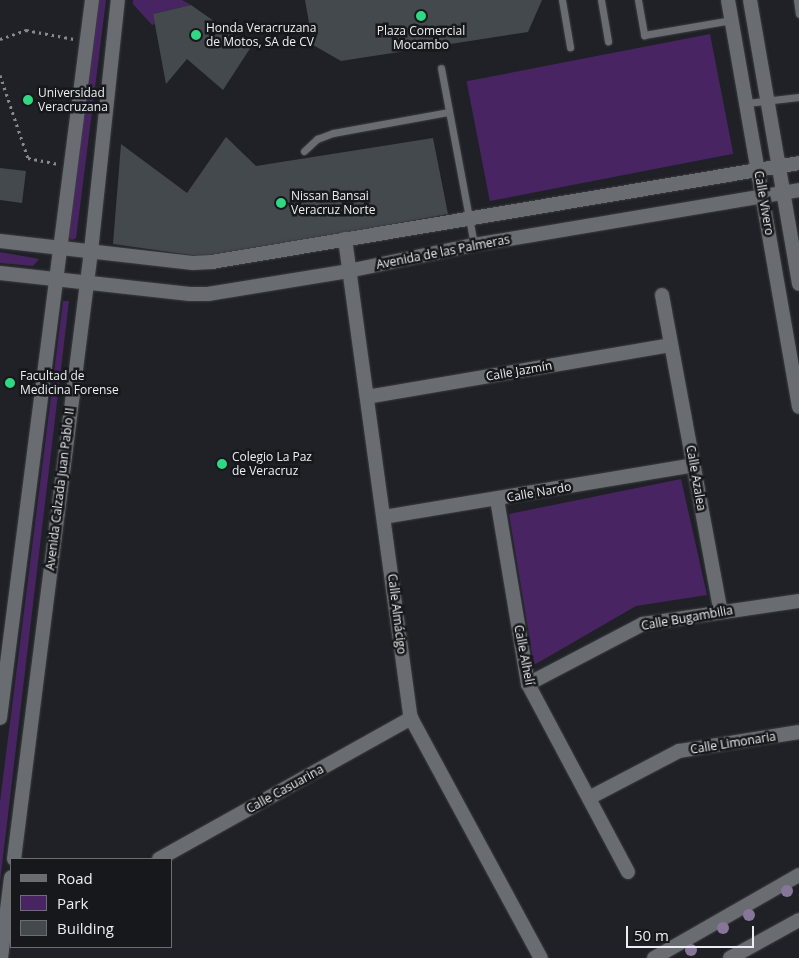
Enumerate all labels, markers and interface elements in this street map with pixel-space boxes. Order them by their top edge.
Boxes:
marker: Plaza Comercial Mocambo [415,10,427,22]
place label: Honda Veracruzana de Motos, SA de CV [206,21,316,49]
place label: Plaza Comercial Mocambo [377,24,465,52]
marker: Honda Veracruzana de Motos, SA de CV [190,29,202,41]
place label: Universidad Veracruzana [38,86,108,114]
marker: Universidad Veracruzana [22,94,34,106]
street label: Calle Vivero [751,170,777,236]
place label: Nissan Bansai Veracruz Norte [291,189,375,217]
marker: Nissan Bansai Veracruz Norte [275,197,287,209]
street label: Avenida de las Palmeras [375,232,511,272]
street label: Calle Jazmín [485,358,553,384]
place label: Facultad de Medicina Forense [20,369,119,397]
marker: Facultad de Medicina Forense [4,377,16,389]
street label: Avenida Calzada Juan Pablo II [43,407,77,571]
street label: Calle Azalea [683,444,709,512]
place label: Colegio La Paz de Veracruz [232,450,312,478]
marker: Colegio La Paz de Veracruz [216,458,228,470]
street label: Calle Nardo [506,479,572,505]
street label: Calle Almácigo [385,573,409,655]
street label: Calle Bugambilia [640,603,734,633]
street label: Calle Alhelí [511,624,537,686]
street label: Calle Limonaria [689,729,777,757]
street label: Calle Casuarina [244,762,326,816]
legend [10,858,172,948]
text: Road [57,868,93,888]
text: Park [57,893,88,913]
scale bar [629,916,756,948]
text: Building [57,918,114,938]
text: 50 m [634,925,669,945]

